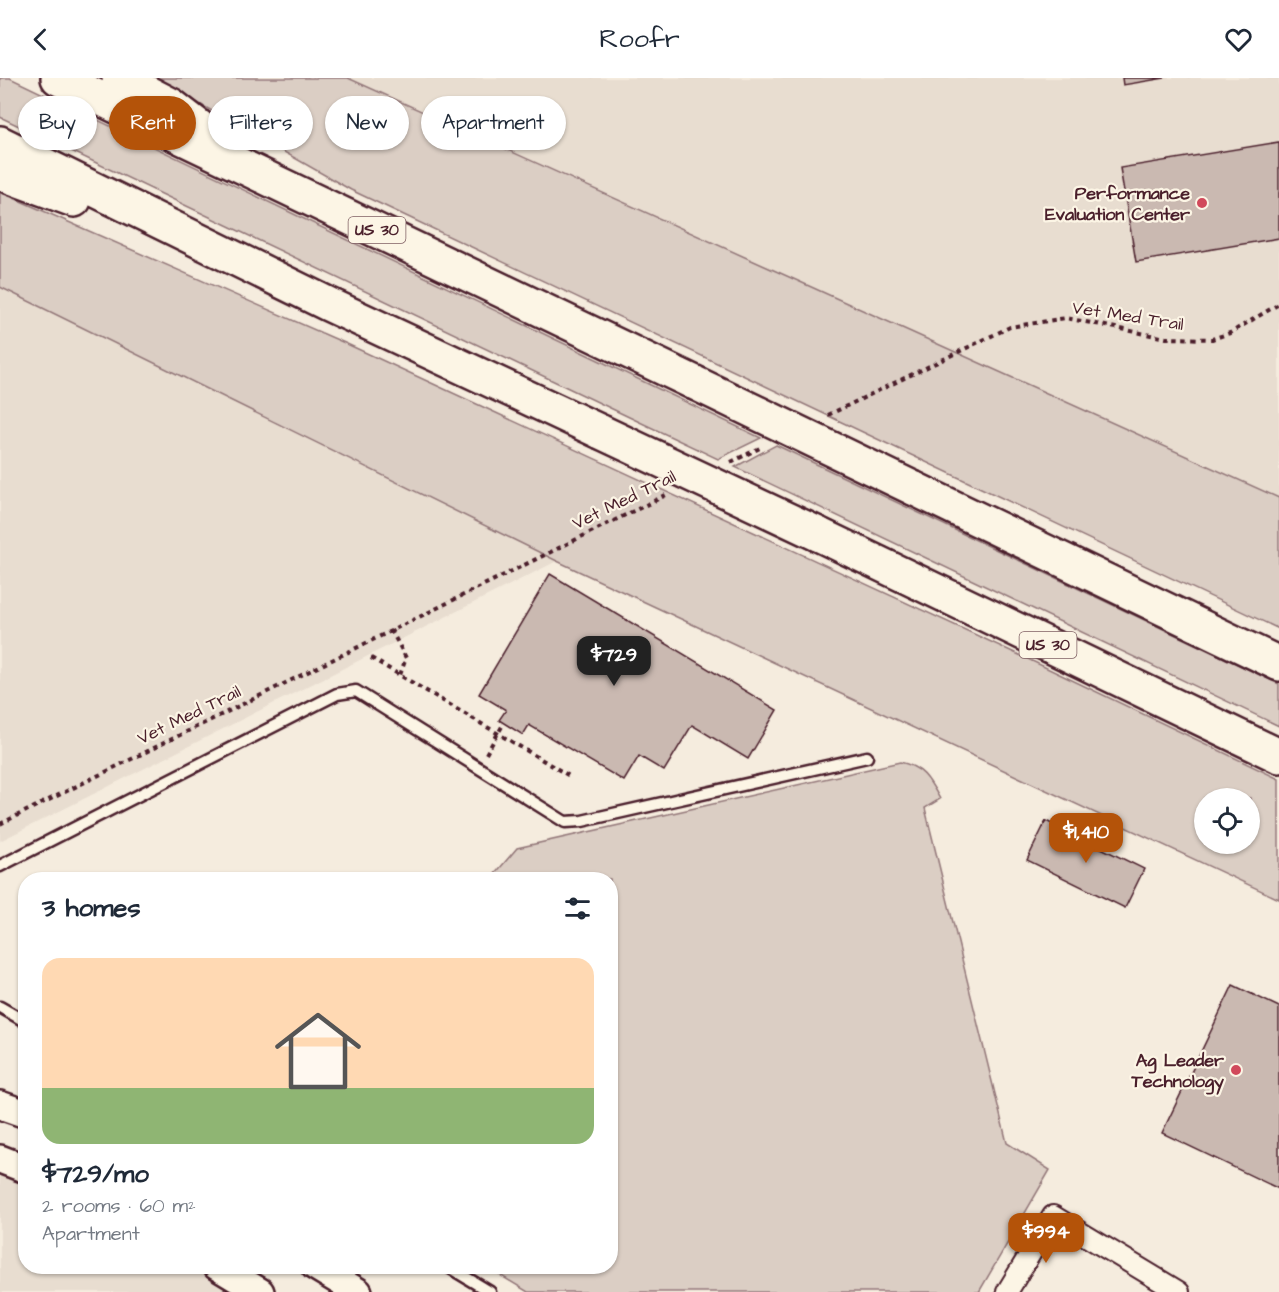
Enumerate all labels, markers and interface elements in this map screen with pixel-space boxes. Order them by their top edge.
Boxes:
text: Roofr [599,20,680,58]
icon: back [24,23,57,56]
icon: heart [1222,23,1255,56]
chip: Buy [18,96,97,150]
chip: Rent [109,96,196,150]
chip: Filters [208,96,313,150]
chip: New [325,96,409,150]
chip: Apartment [421,96,566,150]
place label: Performance Evaluation Center [1045,181,1190,227]
marker: Performance Evaluation Center [1195,196,1209,210]
road number: US 30 [348,217,406,243]
street label: Vet Med Trail [1071,295,1186,337]
street label: Vet Med Trail [568,464,680,536]
road number: US 30 [1020,632,1076,658]
pin: $729 [578,636,650,687]
text: $729 [591,641,637,669]
street label: Vet Med Trail [133,679,245,751]
map controls [1194,788,1260,854]
button: locate [1194,788,1260,854]
pin: $1,410 [1037,813,1135,864]
text: $1,410 [1063,818,1109,846]
text: 3 homes [42,890,141,926]
icon: filters [561,892,594,925]
icon: home [264,997,372,1105]
place label: Ag Leader Technology [1131,1048,1224,1095]
marker: Ag Leader Technology [1229,1063,1243,1077]
text: $729/mo [42,1156,149,1192]
text: 2 rooms · 60 m² [42,1192,196,1220]
pin: $994 [1010,1213,1082,1264]
text: $994 [1022,1218,1070,1246]
text: Apartment [42,1220,140,1248]

